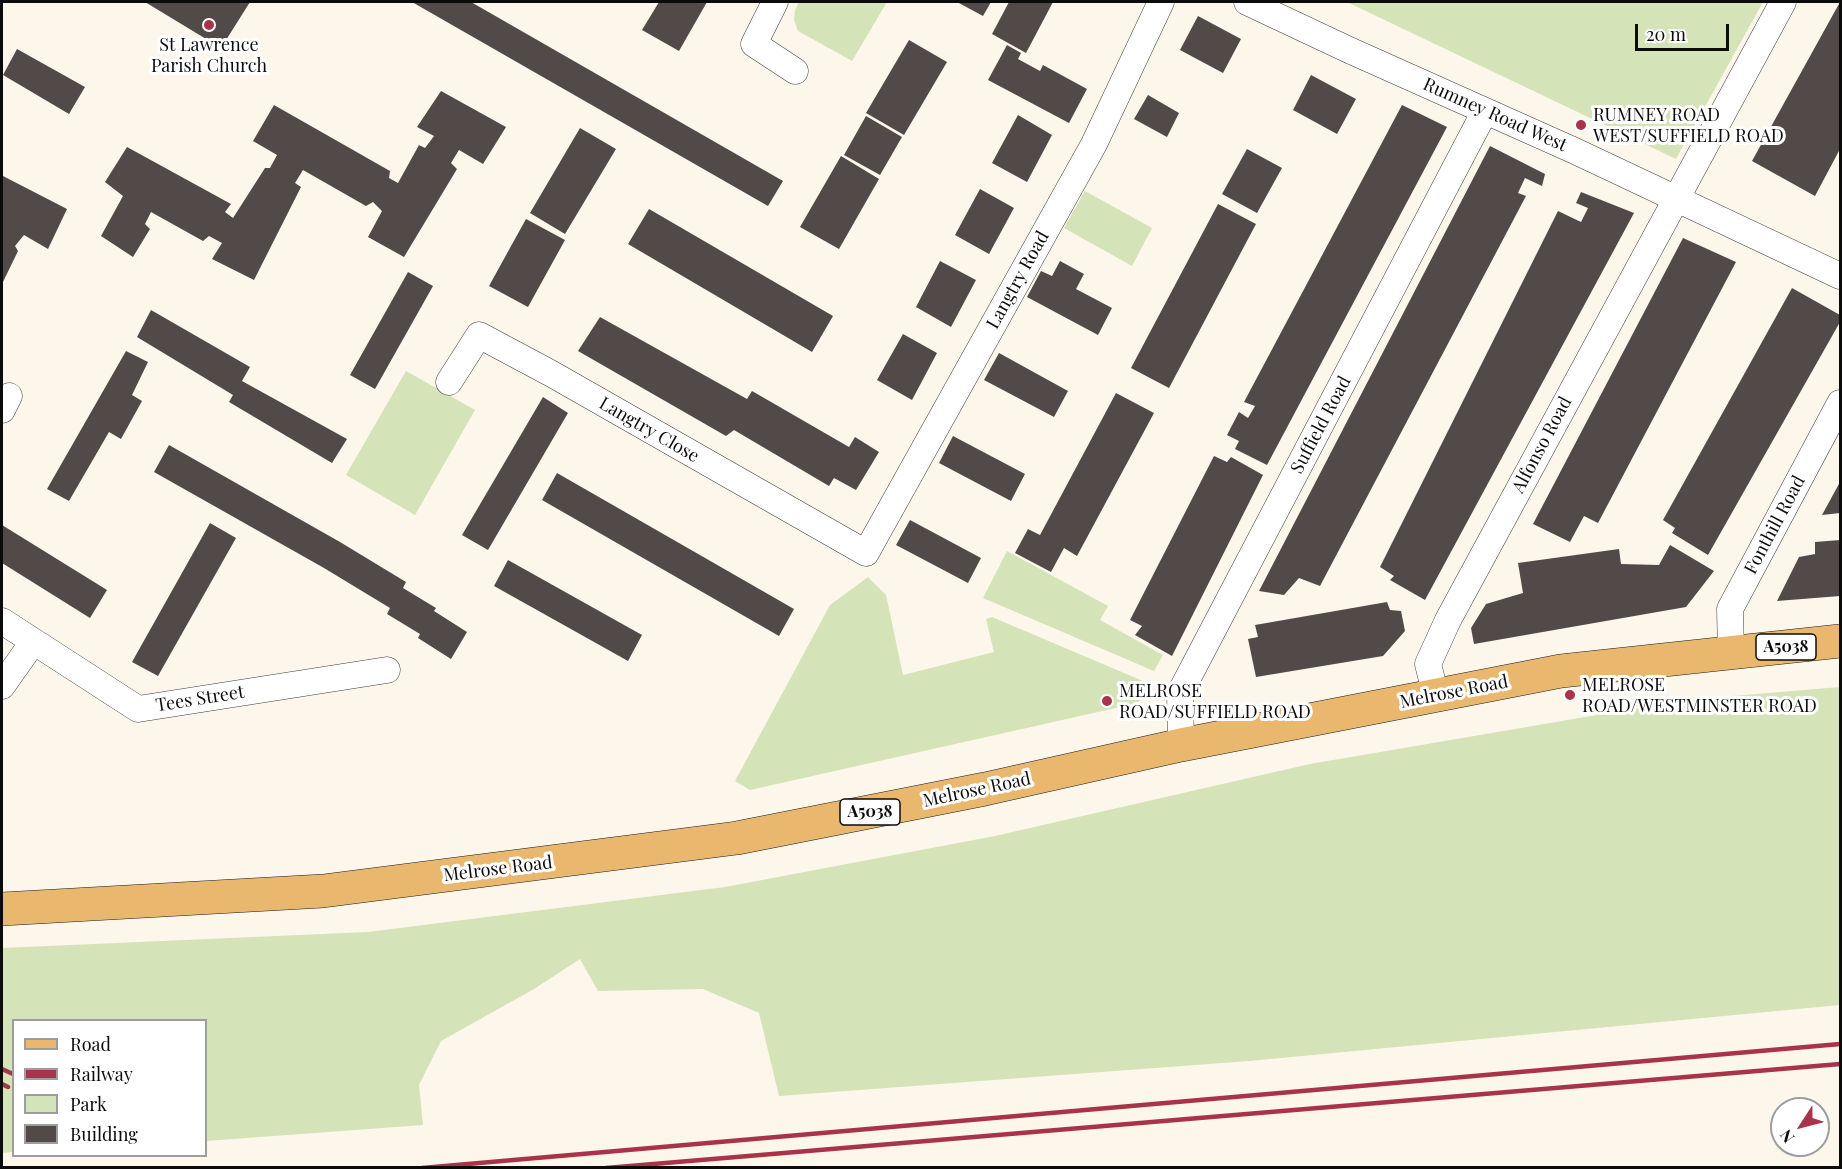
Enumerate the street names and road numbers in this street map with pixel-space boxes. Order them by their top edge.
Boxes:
street label: Rumney Road West [1420,74,1570,156]
street label: Langtry Road [982,227,1054,333]
street label: Suffield Road [1286,373,1356,477]
street label: Langtry Close [595,393,703,467]
street label: Alfonso Road [1508,393,1576,497]
street label: Fonthill Road [1740,472,1810,578]
road number: A5038 [1756,634,1816,660]
street label: Melrose Road [1398,671,1510,713]
street label: Tees Street [154,681,246,717]
street label: Melrose Road [921,768,1033,812]
road number: A5038 [840,799,900,825]
street label: Melrose Road [442,852,554,886]

